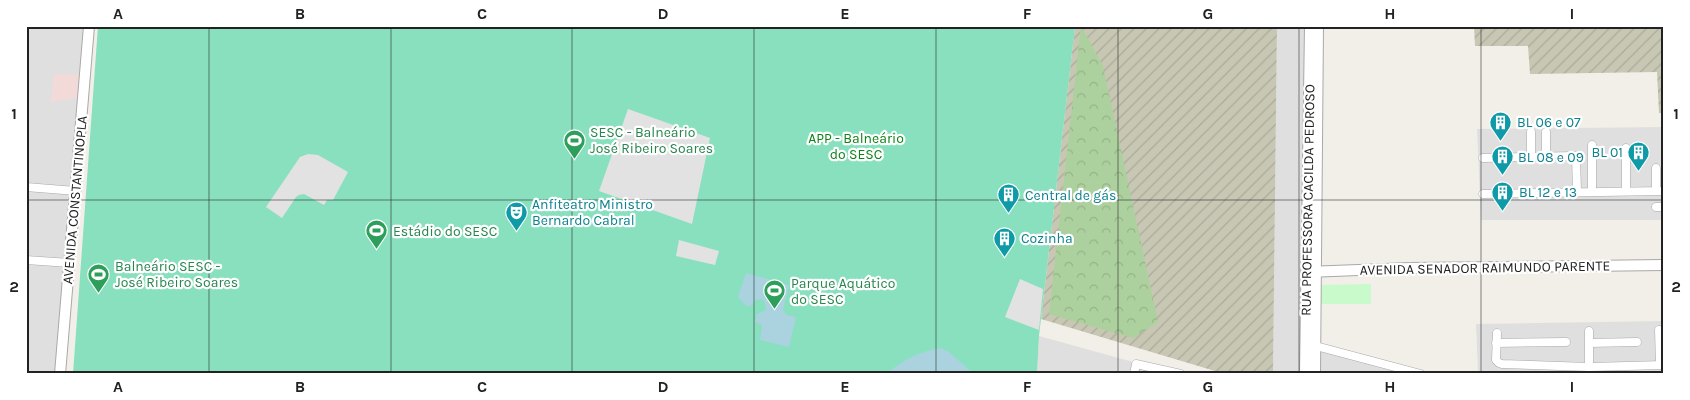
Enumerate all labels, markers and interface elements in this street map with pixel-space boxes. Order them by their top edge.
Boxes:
text: A [113,4,123,23]
text: B [295,4,305,23]
text: C [477,4,487,23]
text: D [658,4,669,23]
text: E [840,4,850,23]
text: F [1023,4,1032,23]
text: G [1203,4,1213,23]
text: H [1384,4,1396,23]
text: I [1570,4,1574,23]
street label: RUA PROFESSORA CACILDA PEDROSO [1297,84,1319,316]
text: 1 [11,104,17,123]
text: 1 [1673,104,1679,123]
building icon: BL 06 e 07 [1489,110,1513,141]
place label: BL 06 e 07 [1517,114,1581,131]
street label: AVENIDA CONSTANTINOPLA [59,115,91,285]
place label: SESC - Balneário José Ribeiro Soares [590,124,713,157]
sports icon: SESC - Balneário José Ribeiro Soares [562,128,586,159]
park label: APP - Balneário do SESC [808,130,904,163]
building icon: BL 01 [1627,140,1651,171]
place label: BL 01 [1591,144,1623,161]
building icon: BL 08 e 09 [1490,145,1514,176]
place label: BL 08 e 09 [1518,149,1584,166]
building icon: BL 12 e 13 [1491,180,1515,211]
building icon: Central de gás [997,183,1021,214]
place label: BL 12 e 13 [1519,184,1577,201]
place label: Central de gás [1025,187,1116,204]
place label: Anfiteatro Ministro Bernardo Cabral [532,196,653,229]
theatre icon: Anfiteatro Ministro Bernardo Cabral [504,200,528,231]
sports icon: Estádio do SESC [365,219,389,250]
place label: Estádio do SESC [393,223,497,240]
building icon: Cozinha [993,226,1017,257]
place label: Cozinha [1021,230,1073,247]
street label: AVENIDA SENADOR RAIMUNDO PARENTE [1360,257,1610,279]
place label: Balneário SESC - José Ribeiro Soares [115,258,238,291]
sports icon: Balneário SESC - José Ribeiro Soares [87,262,111,293]
place label: Parque Aquático do SESC [791,275,895,308]
text: 2 [9,277,19,296]
text: 2 [1671,277,1681,296]
sports icon: Parque Aquático do SESC [763,279,787,310]
text: A [113,377,123,396]
text: B [295,377,305,396]
text: C [477,377,487,396]
text: D [658,377,669,396]
text: E [840,377,850,396]
text: F [1023,377,1032,396]
text: G [1203,377,1213,396]
text: H [1384,377,1396,396]
text: I [1570,377,1574,396]

